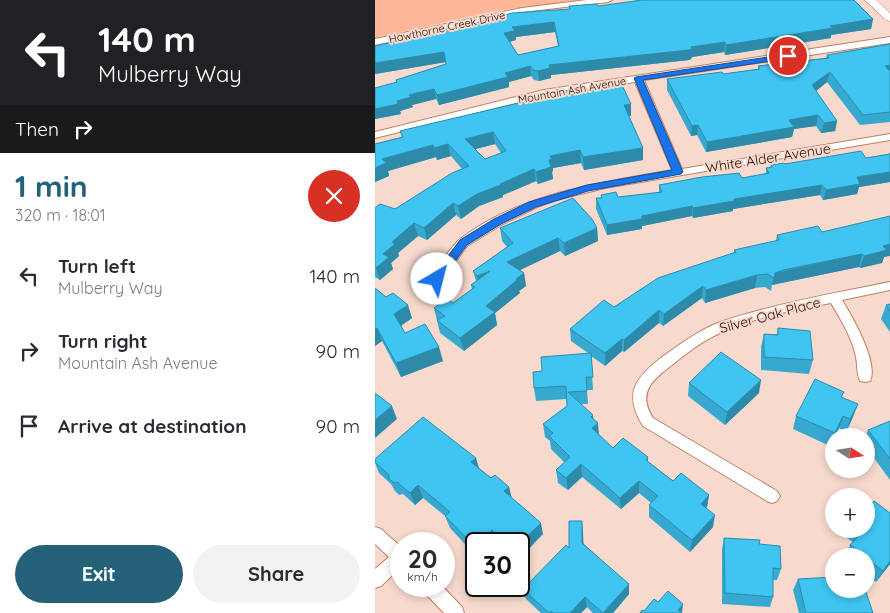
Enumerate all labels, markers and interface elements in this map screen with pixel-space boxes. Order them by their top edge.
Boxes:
street label: Hawthorne Creek Drive [387,8,507,46]
text: 140 m [98,17,196,61]
icon: left [15,20,80,85]
pin [767,35,809,77]
icon: arrive [774,42,802,70]
text: Mulberry Way [98,60,242,88]
street label: Mountain Ash Avenue [517,74,627,106]
icon: right [69,115,97,143]
text: Then [15,117,59,141]
street label: White Alder Avenue [704,139,832,177]
text: 1 min [15,167,88,205]
button: close [308,170,360,222]
text: 320 m · 18:01 [15,205,106,225]
position arrow [410,252,462,304]
text: Turn left [58,254,136,278]
icon: left [15,262,43,290]
text: 140 m [309,264,360,288]
text: Mulberry Way [58,278,163,298]
street label: Silver Oak Place [717,293,823,337]
text: Turn right [58,329,147,353]
icon: right [15,337,43,365]
text: 90 m [316,339,360,363]
text: Mountain Ash Avenue [58,353,217,373]
icon: arrive [15,412,43,440]
text: Arrive at destination [58,414,247,438]
text: 90 m [316,414,360,438]
north arrow [825,428,875,478]
map controls [825,428,875,598]
button: + [825,488,875,538]
speed limit sign: 30 [465,532,530,597]
text: 20 [408,543,437,574]
button: Exit [15,545,183,603]
button: Share [193,545,360,603]
button: − [825,548,875,598]
text: km/h [407,569,438,584]

